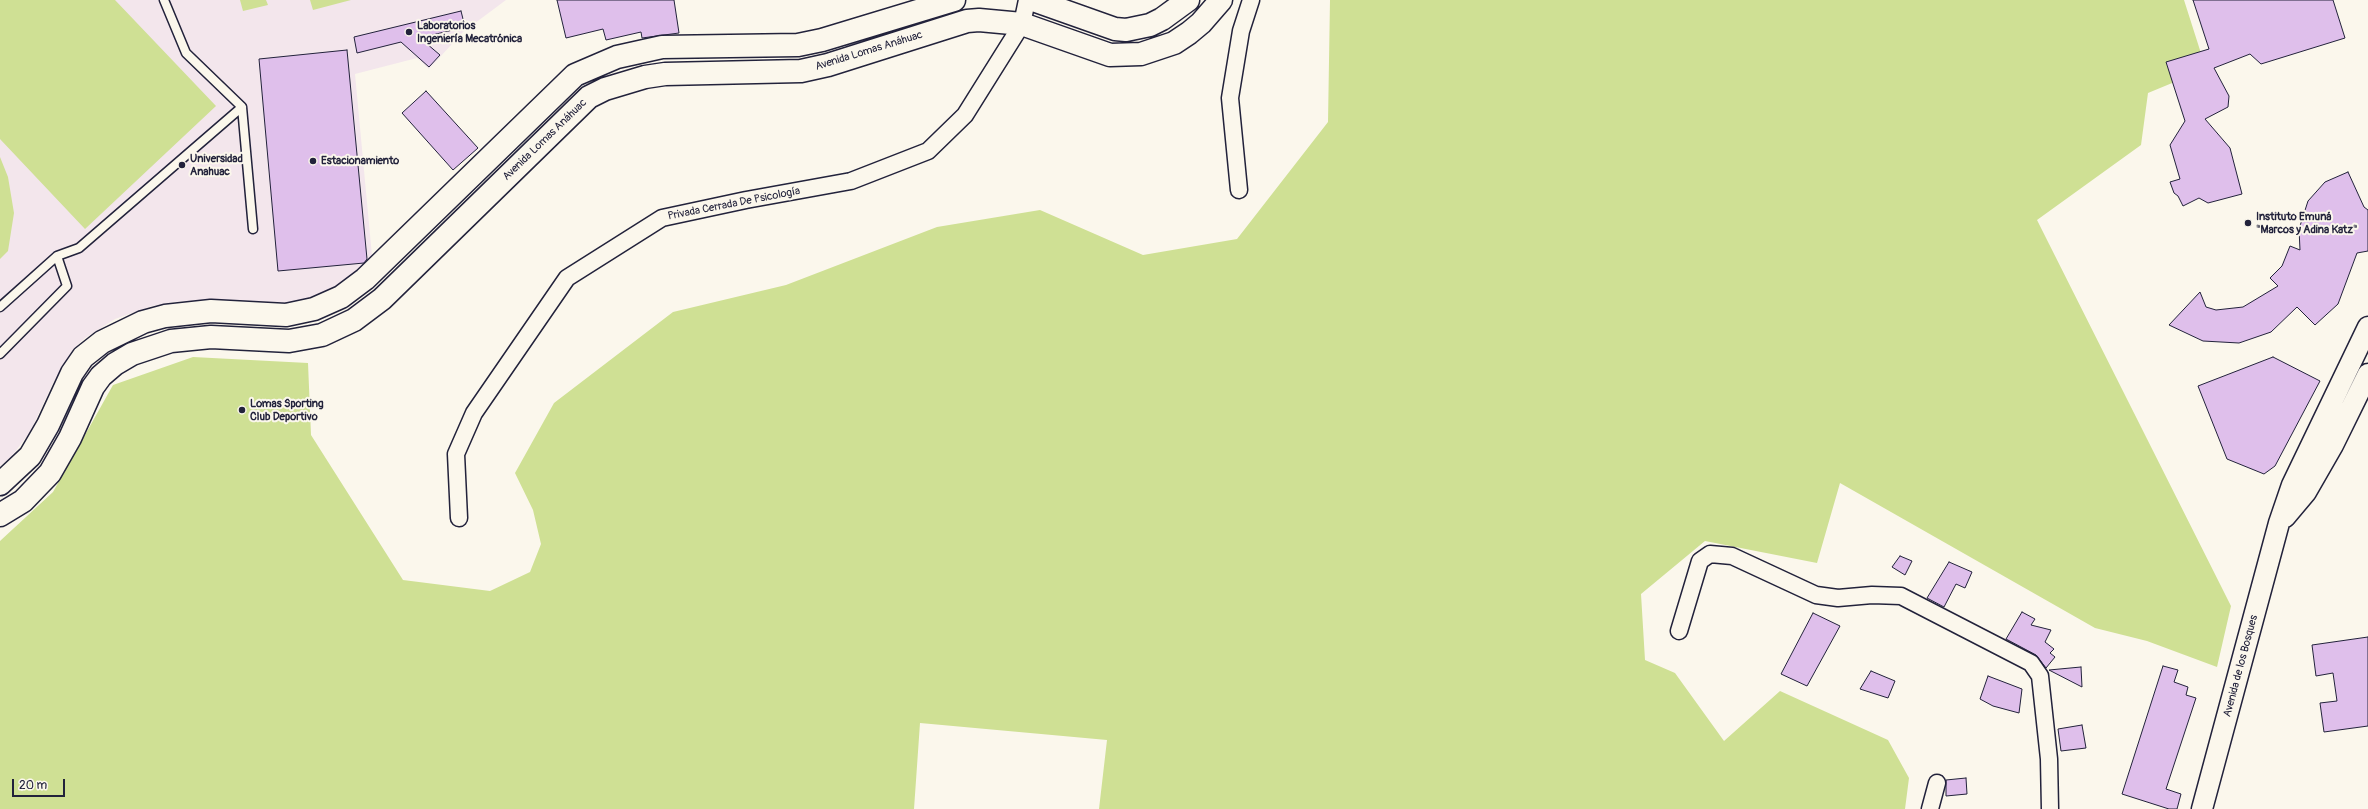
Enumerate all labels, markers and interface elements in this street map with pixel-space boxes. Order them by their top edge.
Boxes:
place label: Laboratorios Ingeniería Mecatrónica [417,19,522,45]
marker: Laboratorios Ingeniería Mecatrónica [404,27,414,37]
street label: Avenida Lomas Anáhuac [814,28,924,74]
street label: Avenida Lomas Anáhuac [500,96,590,184]
place label: Universidad Anahuac [190,152,243,178]
place label: Estacionamiento [321,154,399,168]
marker: Estacionamiento [308,156,318,166]
marker: Universidad Anahuac [177,160,187,170]
street label: Privada Cerrada De Psicología [667,185,801,223]
place label: Instituto Emuná "Marcos y Adina Katz" [2256,210,2357,236]
marker: Instituto Emuná "Marcos y Adina Katz" [2243,218,2253,228]
place label: Lomas Sporting Club Deportivo [250,397,323,423]
marker: Lomas Sporting Club Deportivo [237,405,247,415]
street label: Avenida de los Bosques [2221,614,2261,718]
scale bar [14,771,67,797]
text: 20 m [19,778,47,793]

